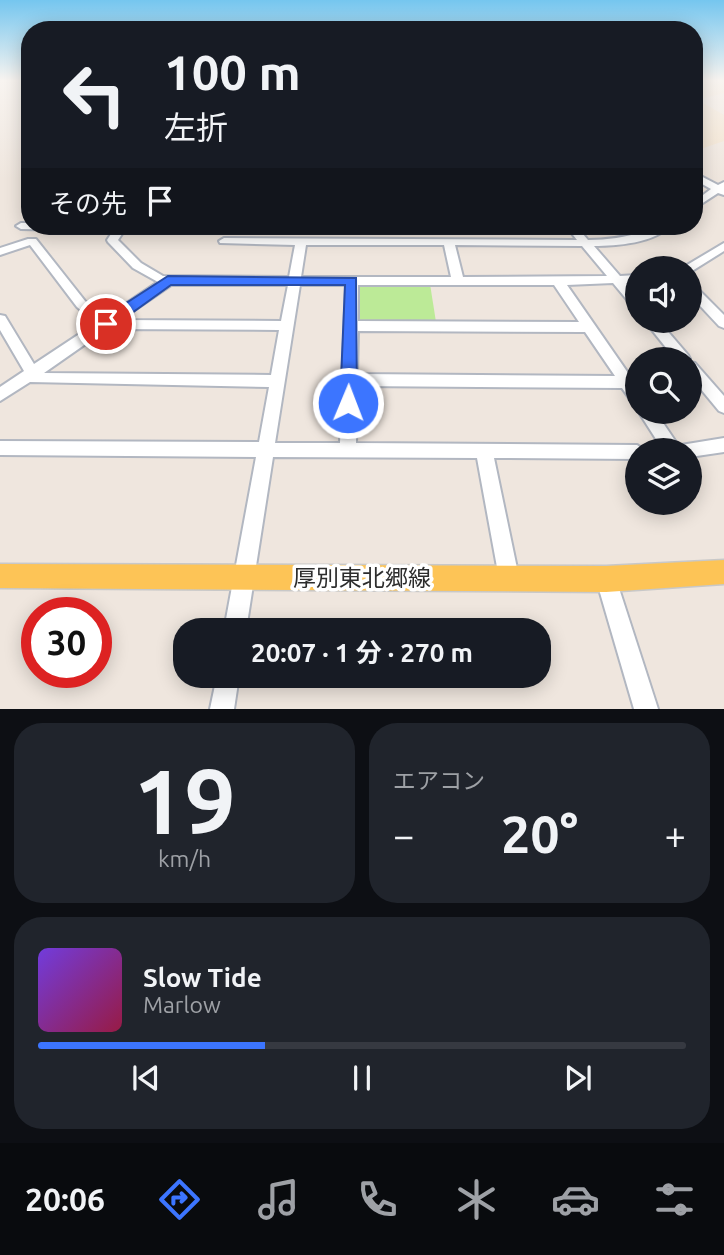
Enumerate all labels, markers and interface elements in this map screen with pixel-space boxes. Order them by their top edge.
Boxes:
text: 100 m [164,44,301,99]
icon: left [49,49,140,140]
text: 左折 [164,109,228,145]
icon: arrive [141,182,179,220]
text: その先 [49,189,127,218]
map controls [625,256,702,515]
button: sound [625,256,702,333]
pin [76,294,136,354]
icon: arrive [87,305,125,343]
button: search [625,347,702,424]
position arrow [311,366,385,440]
button: layers [625,438,702,515]
street label: 厚別東北郷線 [293,565,431,590]
speed limit sign: 30 [21,597,112,688]
text: 20:07 · 1 分 · 270 m [251,638,473,667]
text: 19 [133,749,236,851]
text: エアコン [393,768,485,793]
text: 20° [501,805,578,863]
text: − [393,814,414,856]
text: + [665,814,686,856]
text: km/h [158,846,211,871]
text: Slow Tide [143,963,262,992]
text: Marlow [143,992,221,1017]
icon: previous [127,1059,165,1097]
icon: pause [343,1059,381,1097]
icon: next [559,1059,597,1097]
icon: directions [155,1175,204,1224]
icon: music [254,1175,303,1224]
icon: phone [353,1175,402,1224]
icon: climate [452,1175,501,1224]
icon: car [551,1175,600,1224]
icon: filters [650,1175,699,1224]
text: 20:06 [25,1181,105,1217]

